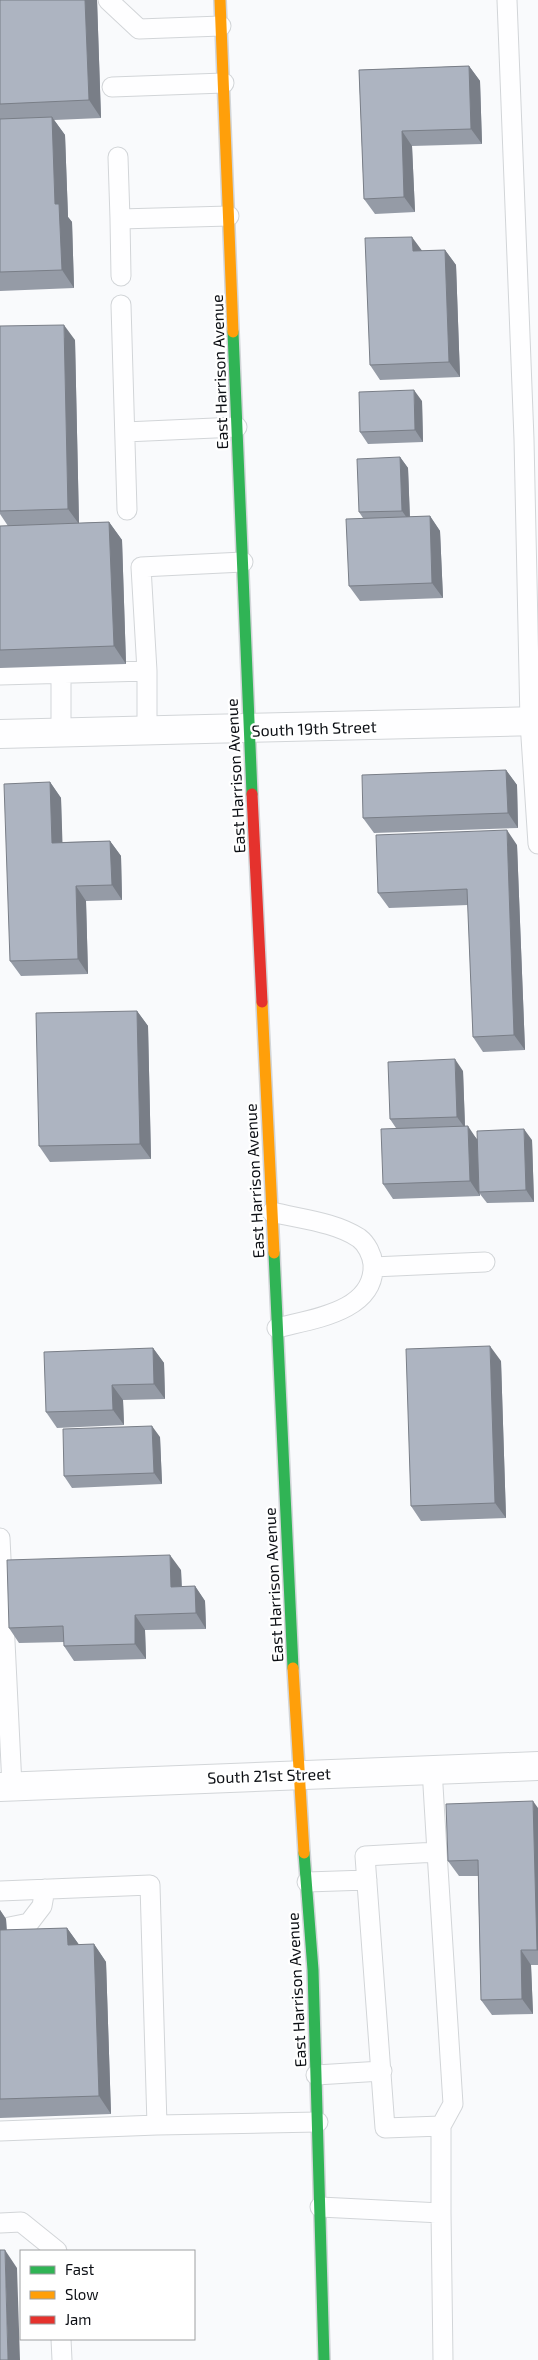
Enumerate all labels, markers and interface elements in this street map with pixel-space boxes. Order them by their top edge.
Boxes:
street label: East Harrison Avenue [207,294,231,450]
street label: East Harrison Avenue [221,698,249,854]
street label: South 19th Street [251,716,377,740]
street label: East Harrison Avenue [240,1103,268,1259]
street label: East Harrison Avenue [259,1507,287,1663]
street label: South 21st Street [207,1763,331,1787]
street label: East Harrison Avenue [282,1912,310,2068]
legend [20,2250,195,2340]
text: Fast [65,2260,95,2278]
text: Slow [65,2285,99,2303]
text: Jam [65,2310,91,2328]

